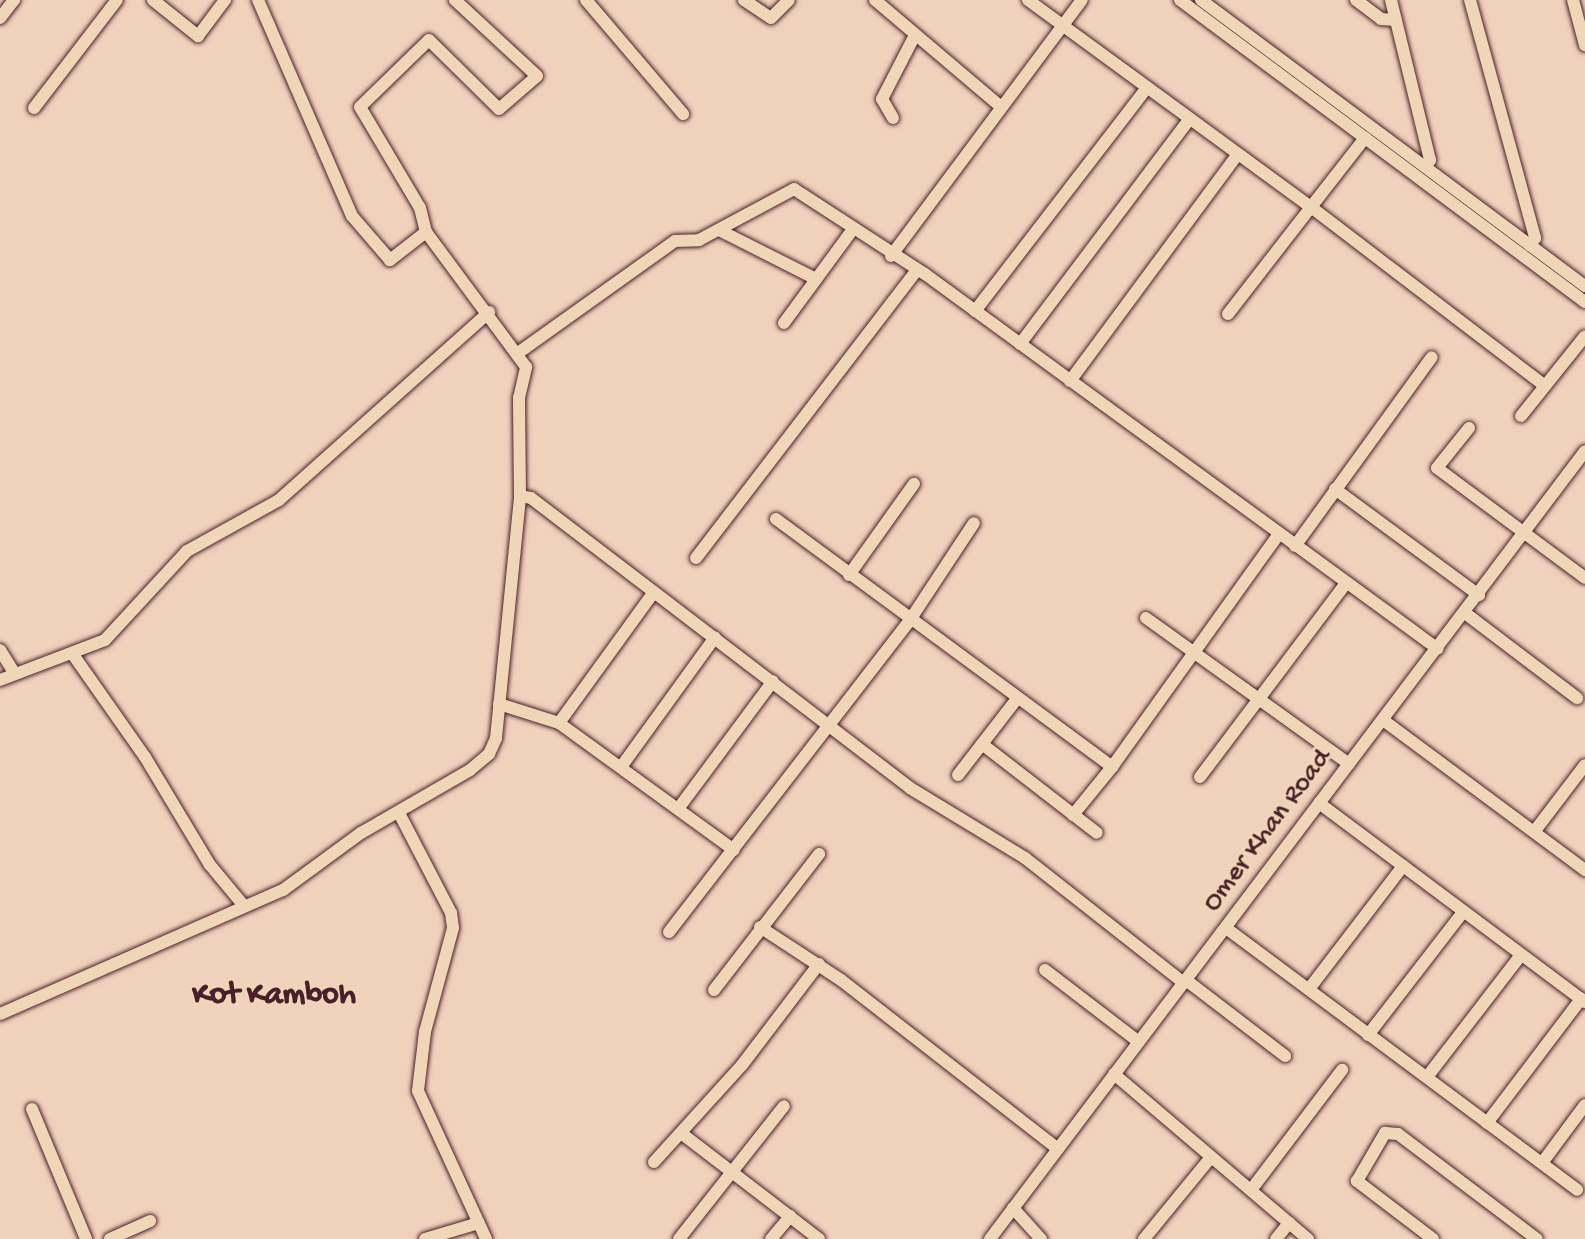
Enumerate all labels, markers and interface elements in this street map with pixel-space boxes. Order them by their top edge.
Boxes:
street label: Omer Khan Road [1196,743,1340,919]
district label: Kot Kamboh [192,977,356,1015]

